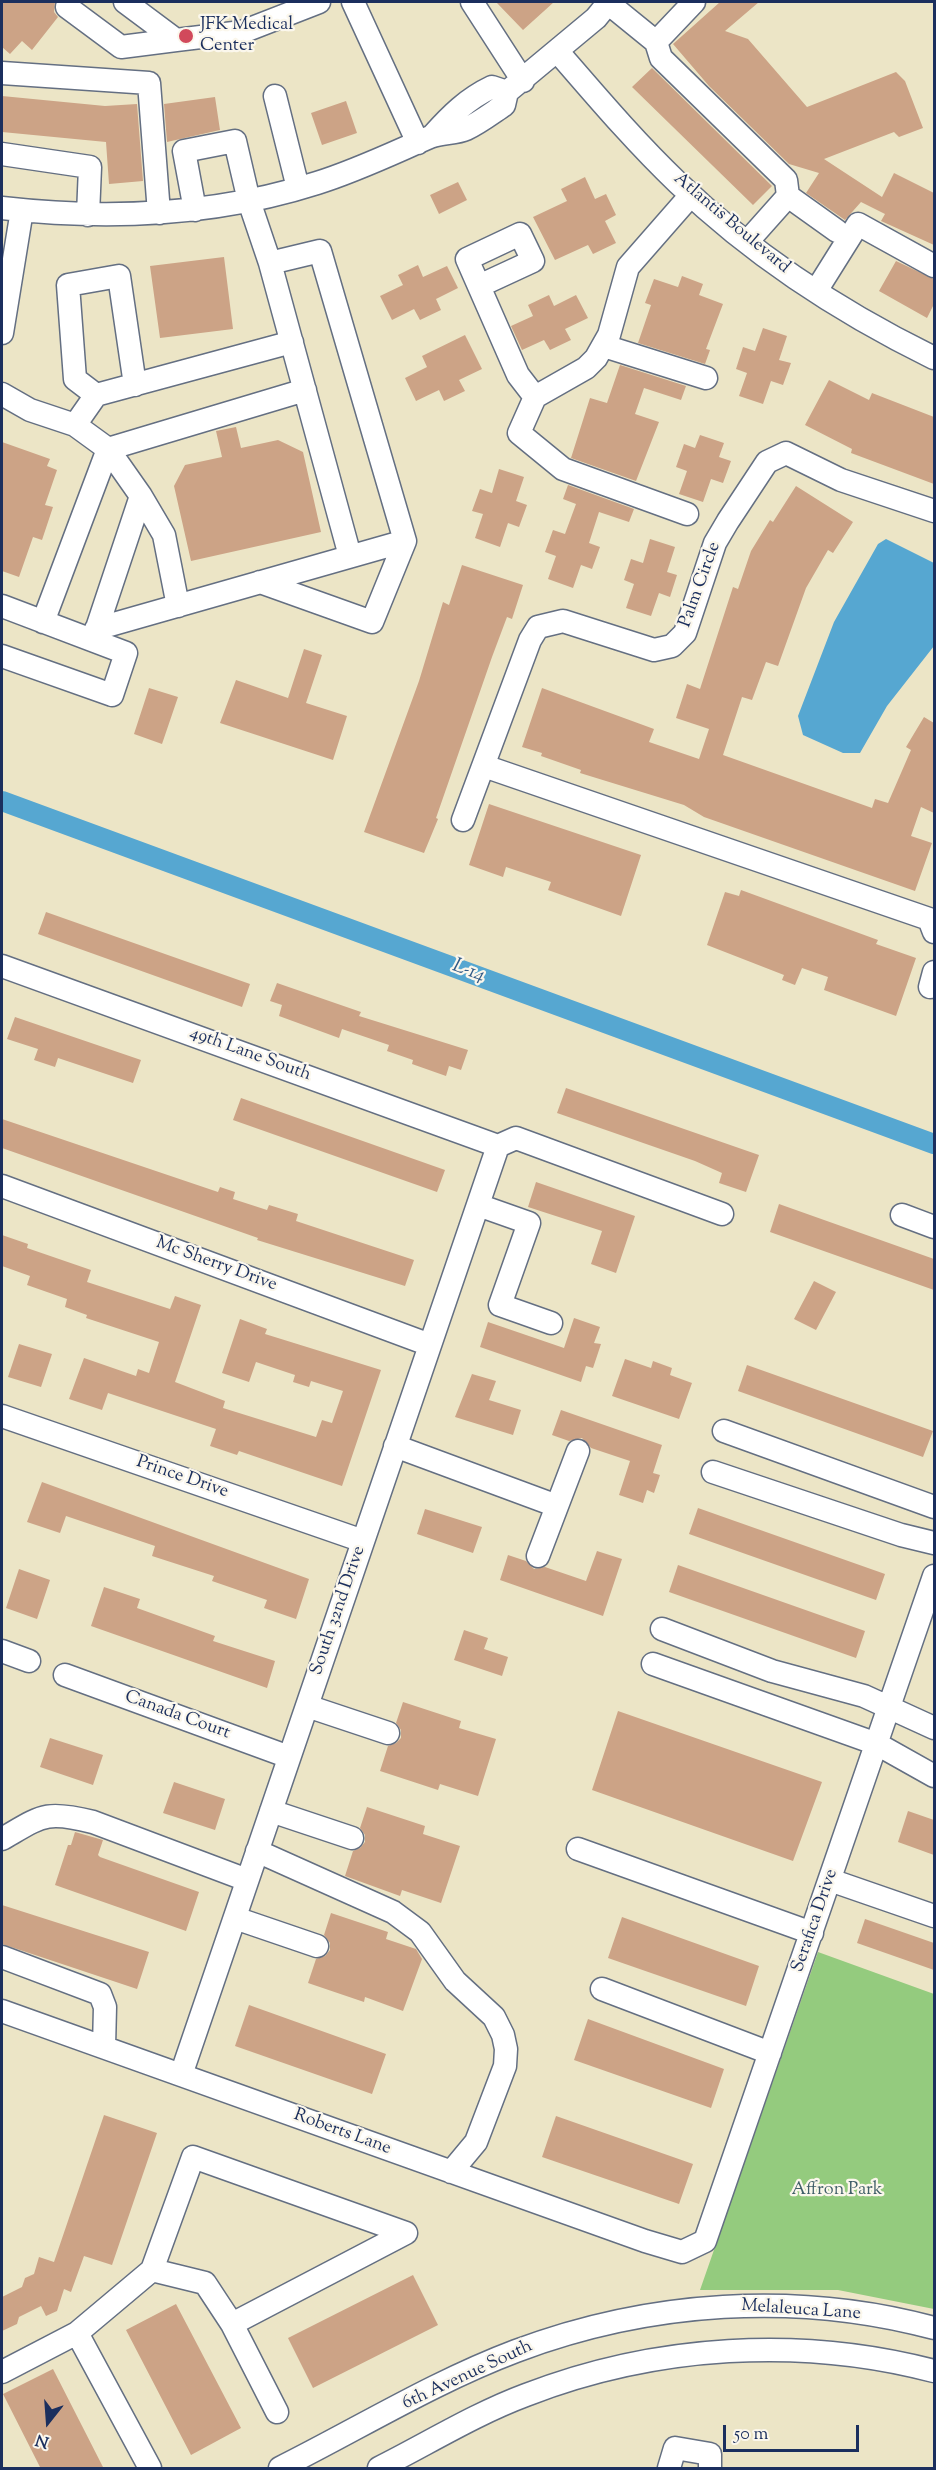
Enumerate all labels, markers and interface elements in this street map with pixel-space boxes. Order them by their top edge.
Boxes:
place label: JFK Medical Center [200,15,293,57]
marker: JFK Medical Center [177,27,195,45]
street label: Atlantis Boulevard [668,169,794,279]
street label: Palm Circle [676,539,726,631]
water label: L-14 [448,955,488,989]
street label: 49th Lane South [186,1023,314,1087]
street label: Mc Sherry Drive [152,1233,280,1297]
street label: Prince Drive [133,1452,231,1504]
street label: South 32nd Drive [307,1544,371,1678]
street label: Canada Court [121,1687,233,1745]
street label: Serafica Drive [788,1867,844,1975]
street label: Roberts Lane [290,2105,394,2161]
park label: Affron Park [791,2180,883,2202]
street label: Melaleuca Lane [741,2296,861,2326]
street label: 6th Avenue South [400,2336,536,2416]
north arrow [18,2392,78,2452]
scale bar [726,2413,862,2451]
text: 50 m [734,2422,768,2448]
text: N [33,2427,52,2453]

